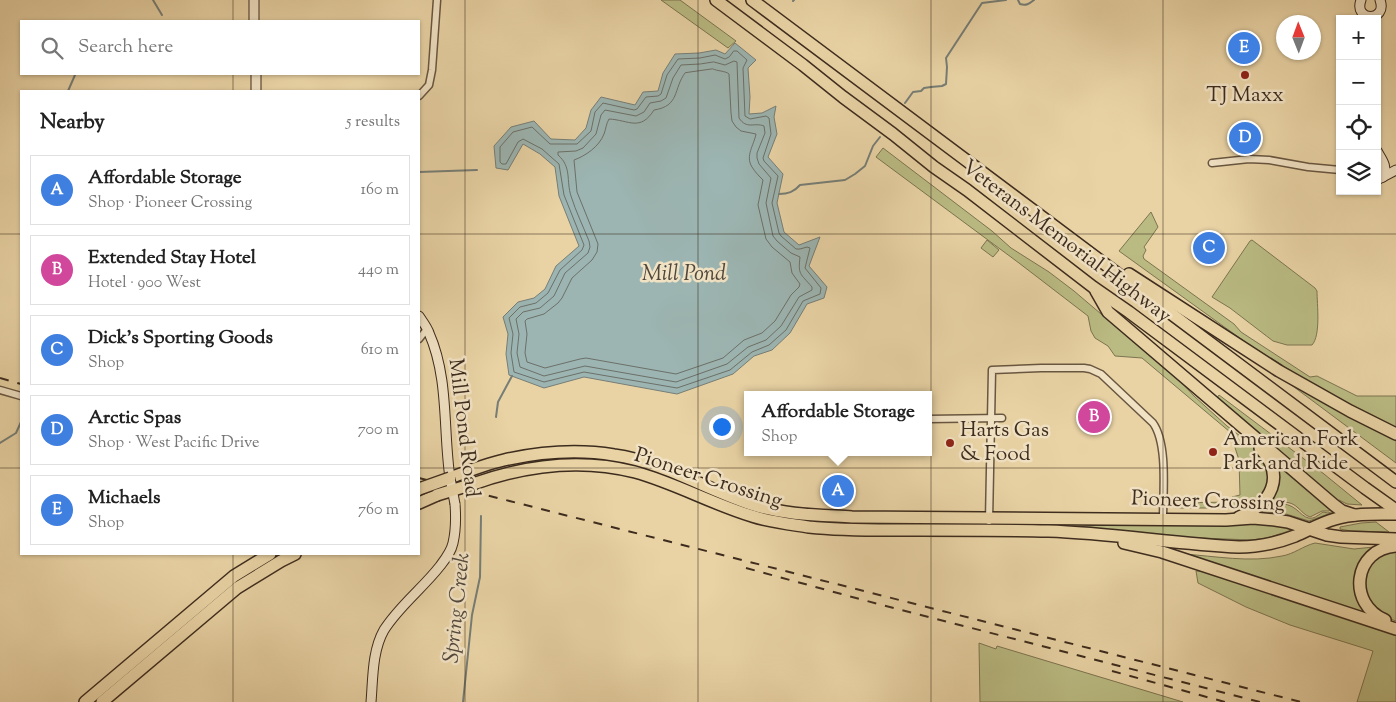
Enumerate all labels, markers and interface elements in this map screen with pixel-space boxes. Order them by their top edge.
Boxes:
north arrow [1276,15,1321,60]
map controls [1336,15,1381,195]
button: + [1336,15,1381,60]
search box [20,20,420,75]
pin: E [1228,29,1260,67]
icon: search [38,34,66,62]
text: Search here [78,34,173,61]
button: − [1336,60,1381,105]
marker: TJ Maxx [1239,69,1251,81]
place label: TJ Maxx [1206,81,1284,111]
button: locate [1336,105,1381,150]
text: Nearby [40,108,105,138]
text: 5 results [346,111,400,134]
pin: D [1229,119,1261,157]
button: layers [1336,150,1381,195]
street label: Veterans Memorial Highway [955,153,1178,331]
text: Affordable Storage [88,165,242,192]
text: A [51,179,64,202]
text: 160 m [361,179,399,202]
text: Shop · Pioneer Crossing [88,192,252,215]
pin: C [1193,229,1225,267]
text: Extended Stay Hotel [88,245,256,272]
text: B [52,259,62,282]
text: 440 m [358,259,399,282]
water label: Mill Pond [642,259,726,291]
text: Hotel · 900 West [88,272,201,295]
text: Dick's Sporting Goods [88,325,273,352]
text: C [51,339,63,362]
text: 610 m [361,339,399,362]
text: Shop [88,352,124,375]
street label: Mill Pond Road [440,357,486,499]
popup [744,391,932,456]
pin: B [1078,398,1110,436]
text: Affordable Storage [761,399,915,426]
text: Arctic Spas [88,405,181,432]
your location [709,414,735,440]
place label: Harts Gas & Food [960,416,1049,470]
text: D [51,419,63,442]
text: 700 m [358,419,399,442]
place label: American Fork Park and Ride [1223,425,1359,479]
text: Shop [761,426,797,449]
text: Shop · West Pacific Drive [88,432,259,455]
marker: Harts Gas & Food [944,437,956,449]
street label: Pioneer Crossing [630,441,786,517]
marker: American Fork Park and Ride [1207,446,1219,458]
pin: A [822,472,854,510]
street label: Pioneer Crossing [1131,484,1285,520]
text: Michaels [88,485,160,512]
text: E [52,499,62,522]
text: 760 m [358,499,399,522]
text: Shop [88,512,124,535]
water label: Spring Creek [436,551,480,665]

